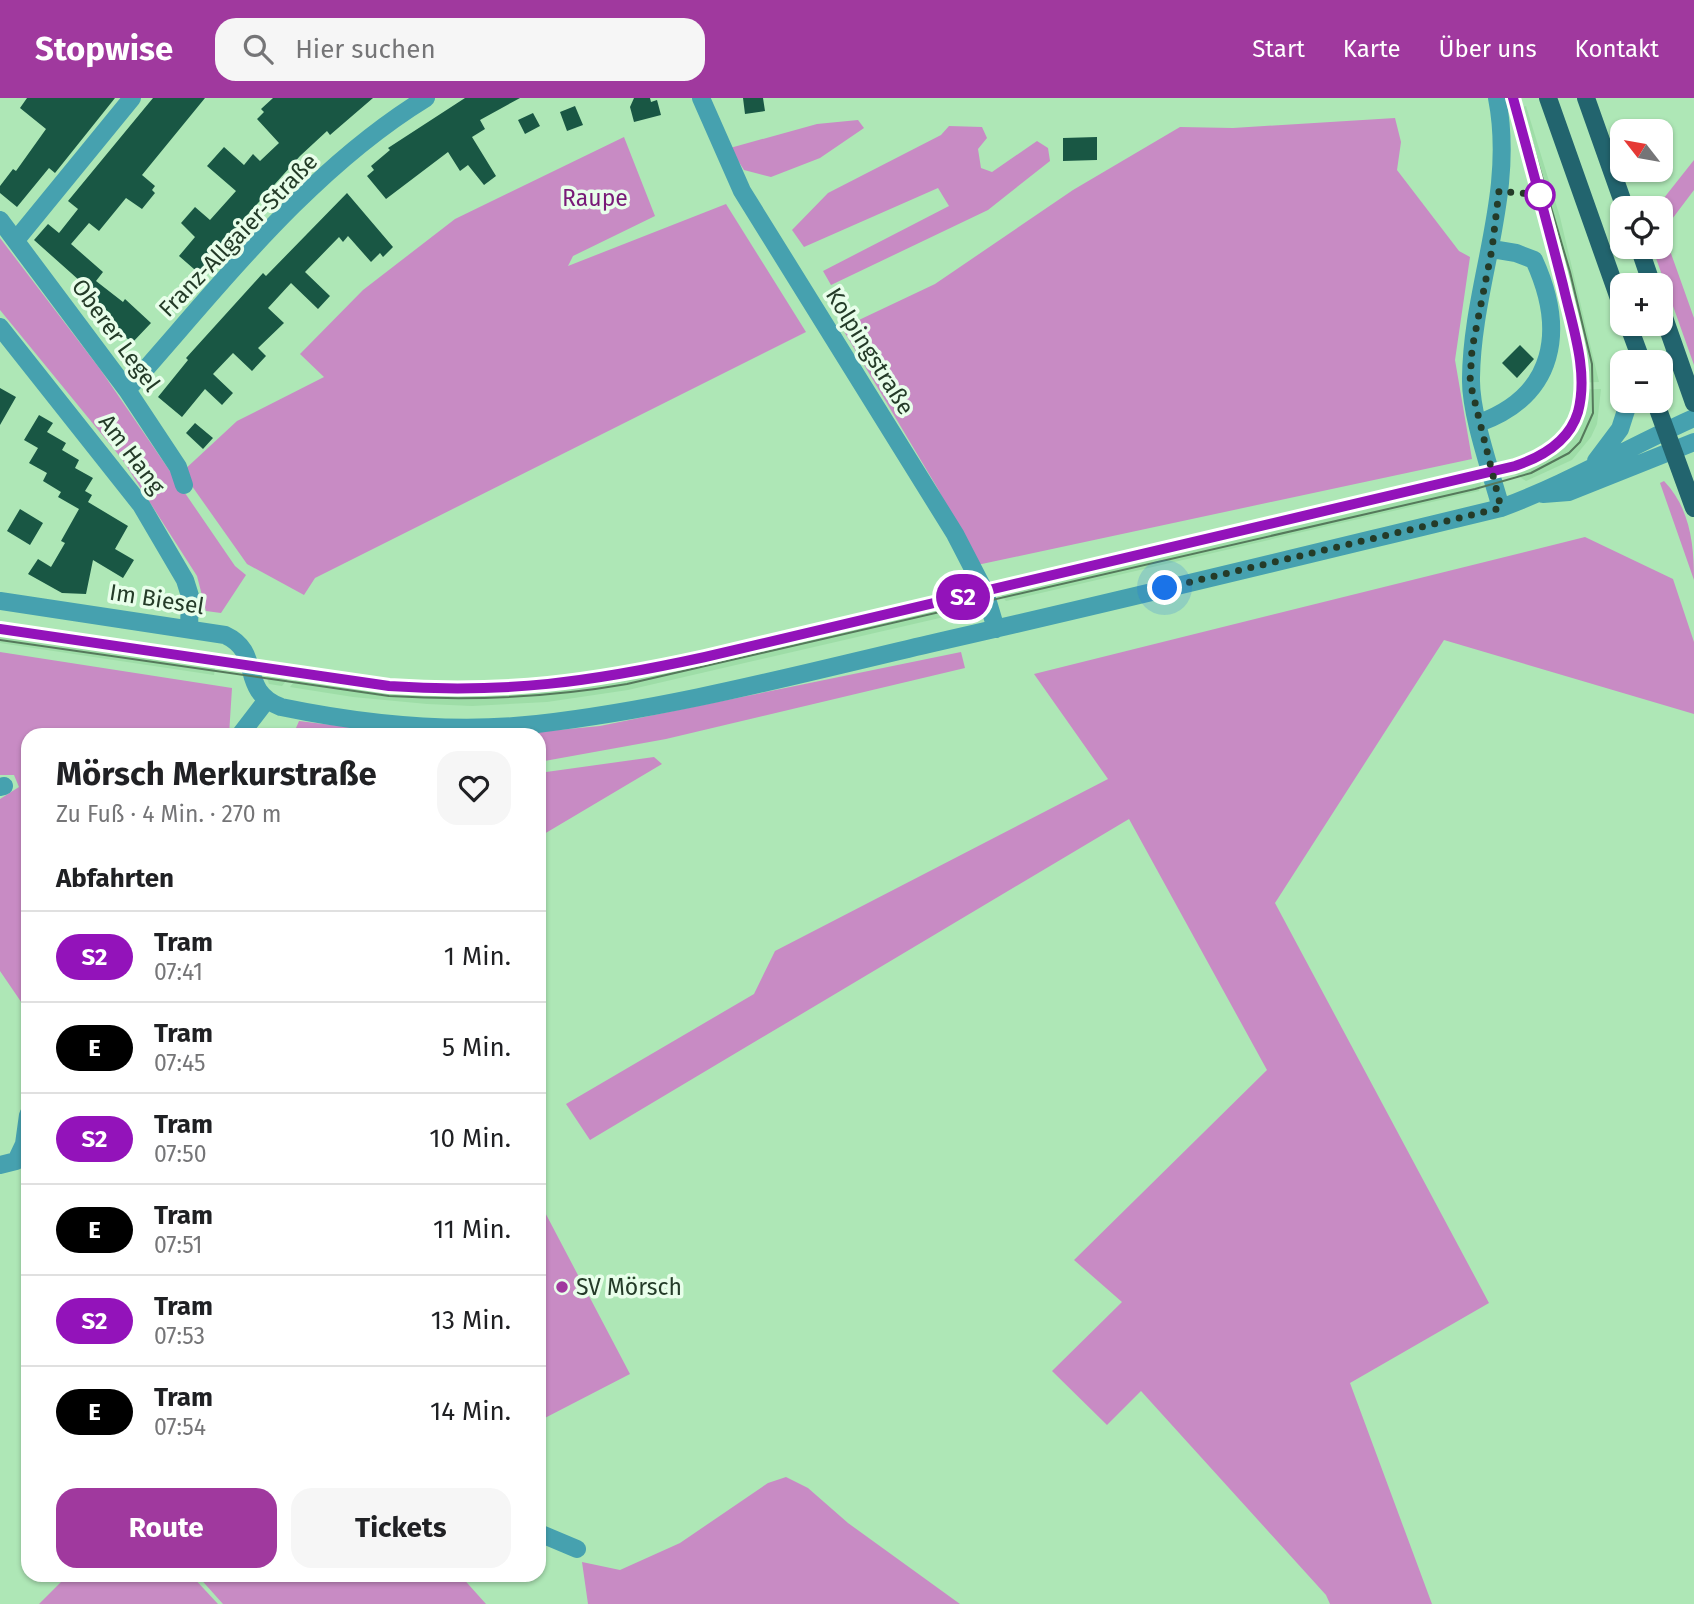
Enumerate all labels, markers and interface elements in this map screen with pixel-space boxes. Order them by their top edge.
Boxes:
search box [215,18,705,81]
text: Stopwise [35,29,173,69]
icon: search [239,30,277,68]
text: Hier suchen [295,34,436,65]
text: Start [1252,35,1305,63]
text: Karte [1343,35,1401,63]
text: Über uns [1439,35,1537,63]
text: Kontakt [1575,35,1659,63]
north arrow [1610,119,1673,182]
map controls [1610,119,1673,413]
street label: Franz-Allgaier-Straße [153,147,323,323]
unlabelled marker [1525,180,1555,210]
park label: Raupe [562,184,628,212]
button: locate [1610,196,1673,259]
street label: Oberer Legel [66,273,166,397]
button: + [1610,273,1673,336]
street label: Kolpingstraße [820,282,920,420]
button: − [1610,350,1673,413]
street label: Am Hang [93,409,171,499]
your location [1147,570,1182,605]
line badge: S2 [932,574,995,620]
street label: Im Biesel [108,578,207,620]
text: S2 [950,583,976,611]
button: heart [437,751,511,825]
text: Mörsch Merkurstraße [56,754,377,794]
text: Zu Fuß · 4 Min. · 270 m [56,800,281,828]
text: Abfahrten [56,863,174,894]
text: Tram [154,927,213,958]
text: 1 Min. [444,941,511,972]
text: S2 [82,943,107,971]
text: 07:41 [154,958,203,986]
text: Tram [154,1018,213,1049]
text: 5 Min. [442,1032,511,1063]
text: E [88,1034,101,1062]
text: 07:45 [154,1049,206,1077]
text: Tram [154,1109,213,1140]
text: 10 Min. [429,1123,511,1154]
text: S2 [82,1125,107,1153]
text: 07:50 [154,1140,207,1168]
text: Tram [154,1200,213,1231]
text: 11 Min. [433,1214,511,1245]
text: E [88,1216,101,1244]
text: 07:51 [154,1231,203,1259]
place label: SV Mörsch [576,1273,682,1301]
marker: SV Mörsch [554,1279,570,1295]
text: Tram [154,1291,213,1322]
text: 13 Min. [431,1305,511,1336]
text: S2 [82,1307,107,1335]
text: 07:53 [154,1322,205,1350]
text: Tram [154,1382,213,1413]
text: 14 Min. [430,1396,511,1427]
text: E [88,1398,101,1426]
text: 07:54 [154,1413,206,1441]
button: Route [56,1488,277,1568]
button: Tickets [291,1488,511,1568]

